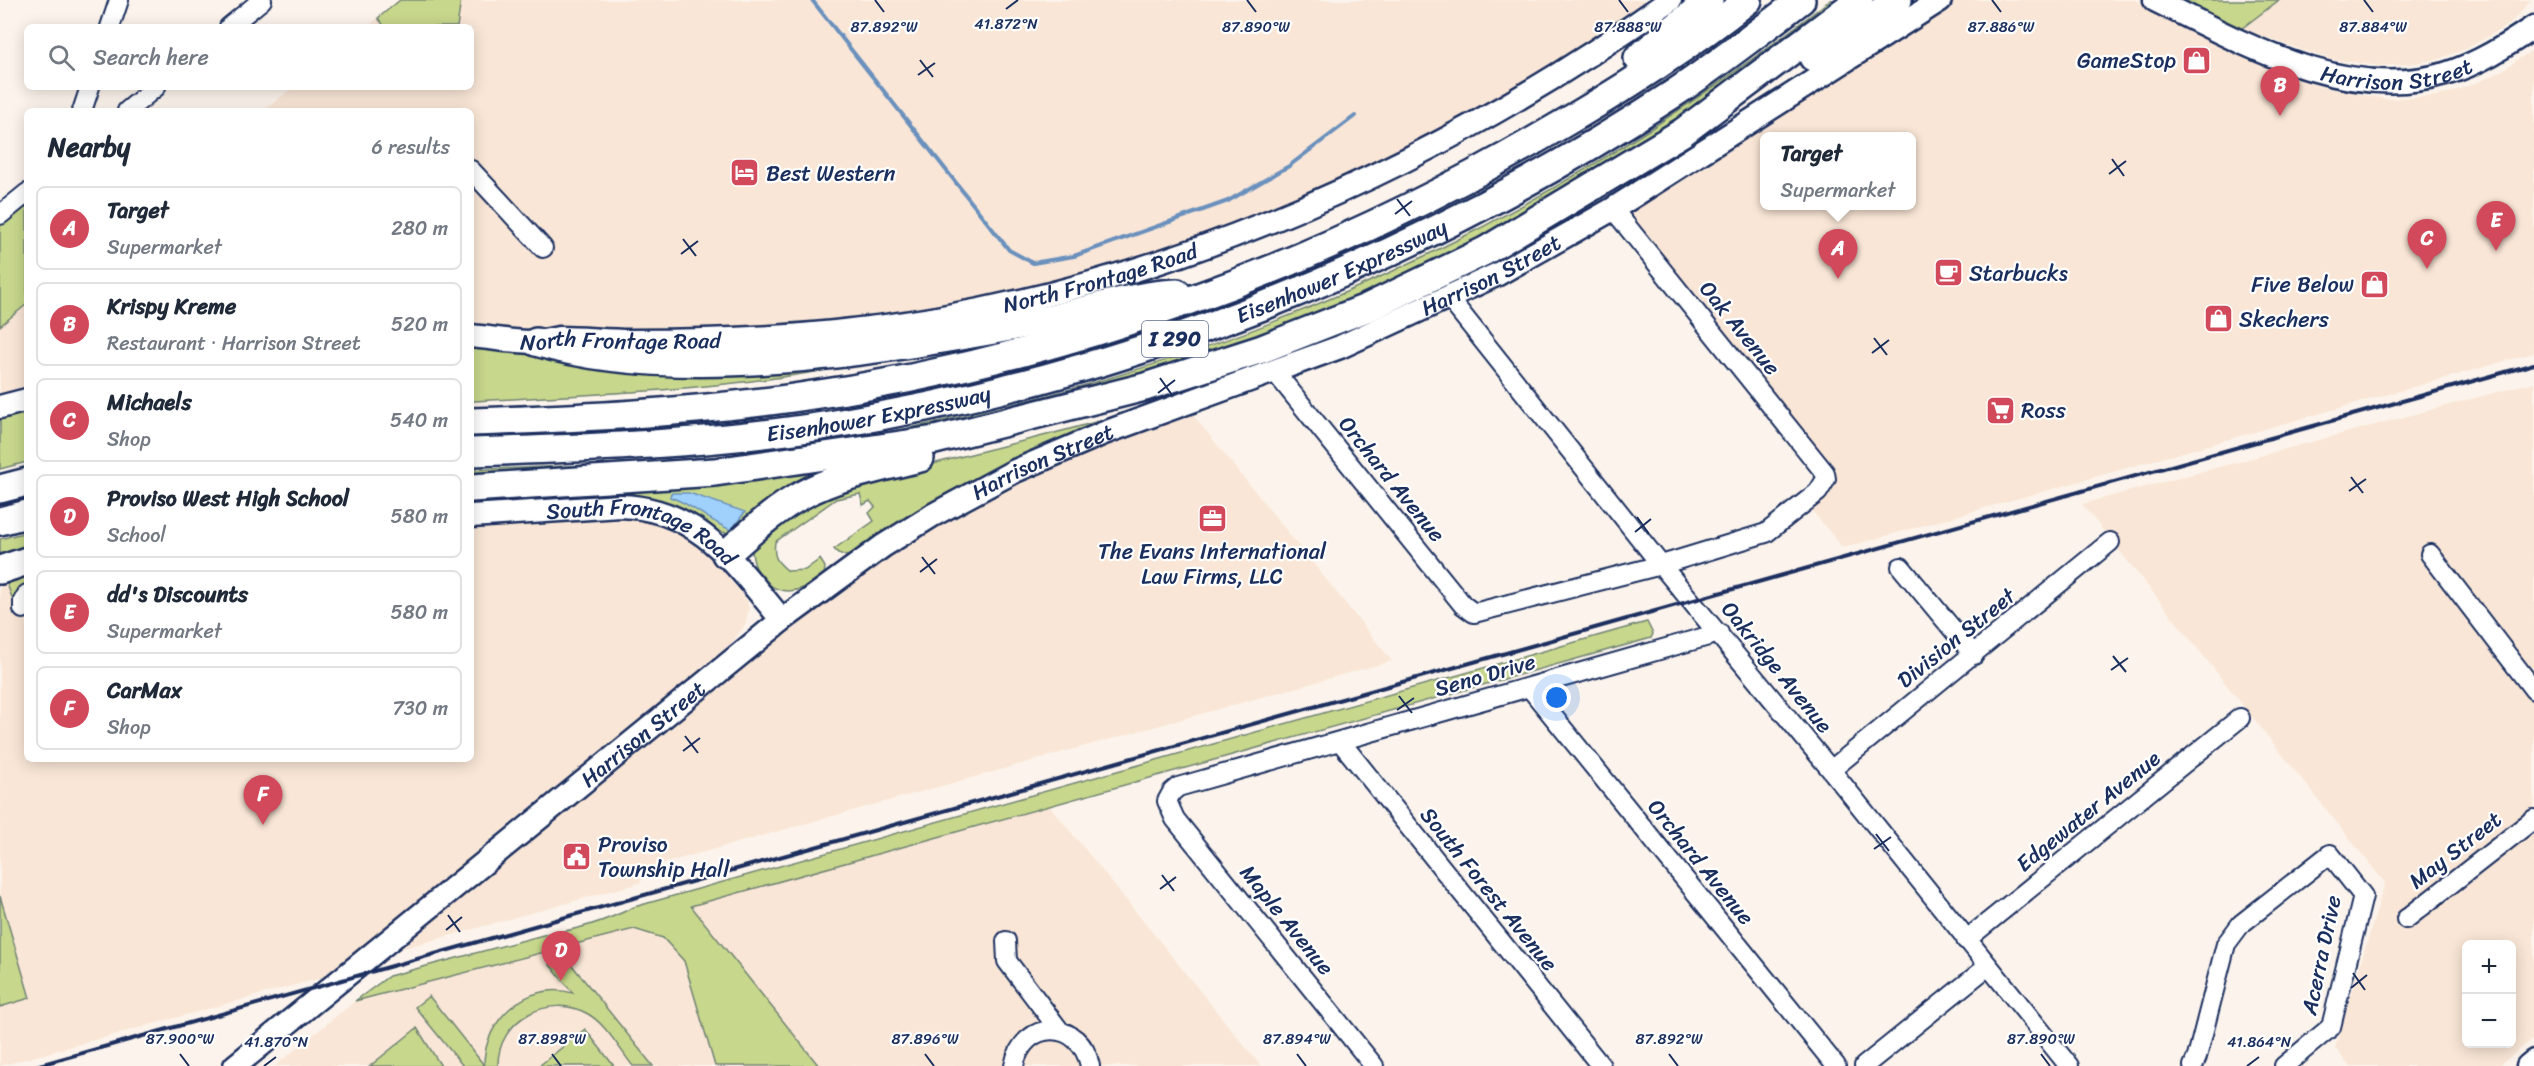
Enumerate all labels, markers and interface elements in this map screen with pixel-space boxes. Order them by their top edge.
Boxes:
text: 41.872°N [974,11,1038,37]
text: 87.892°W [850,14,918,40]
text: 87.890°W [1222,14,1290,40]
text: 87.888°W [1594,14,1662,40]
text: 87.886°W [1968,14,2035,40]
text: 87.884°W [2339,14,2407,40]
search box [24,24,474,90]
text: Search here [93,38,209,77]
icon: search [45,41,78,74]
place label: GameStop [2077,41,2176,80]
shop icon: GameStop [2181,44,2213,76]
street label: Harrison Street [2317,46,2479,101]
pin: B [2260,66,2300,116]
text: Nearby [48,124,130,170]
text: 6 results [371,130,450,165]
popup [1760,132,1916,210]
text: Target [1781,134,1842,173]
place label: Best Western [766,154,895,193]
hotel icon: Best Western [729,157,761,189]
text: Supermarket [1781,173,1895,208]
text: Target [107,191,169,230]
pin: E [2476,202,2516,251]
street label: Eisenhower Expressway [1230,207,1455,334]
text: A [63,211,76,246]
text: 280 m [391,211,448,246]
pin: C [2408,220,2446,269]
street label: Harrison Street [1414,223,1569,327]
text: Supermarket [107,230,222,265]
pin: A [1818,230,1858,279]
street label: North Frontage Road [999,231,1204,324]
place label: Starbucks [1969,254,2068,293]
cafe icon: Starbucks [1932,257,1964,289]
place label: Five Below [2251,265,2354,304]
shop icon: Five Below [2359,268,2391,300]
street label: Oak Avenue [1689,272,1791,384]
text: Krispy Kreme [107,287,236,326]
place label: Skechers [2239,300,2330,339]
shop icon: Skechers [2202,303,2234,335]
text: B [63,307,76,342]
text: 520 m [391,307,448,342]
street label: North Frontage Road [519,318,723,362]
road number: I 290 [1142,321,1208,357]
text: Restaurant · Harrison Street [107,326,361,361]
street label: Eisenhower Expressway [764,373,995,453]
text: Michaels [107,383,192,422]
place label: Ross [2021,391,2067,430]
supermarket icon: Ross [1984,394,2016,426]
text: C [63,403,76,438]
text: 540 m [390,403,448,438]
street label: Orchard Avenue [1328,407,1456,551]
street label: Harrison Street [964,412,1119,511]
text: Shop [107,422,151,457]
text: Proviso West High School [107,479,349,518]
street label: South Frontage Road [545,486,747,576]
text: D [64,499,75,534]
text: 580 m [391,499,448,534]
office icon: The Evans International Law Firms, LLC [1196,503,1228,535]
text: School [107,518,166,553]
place label: The Evans International Law Firms, LLC [1098,532,1327,596]
text: dd's Discounts [107,575,248,614]
street label: Division Street [1888,577,2025,698]
street label: Oakridge Avenue [1711,592,1843,742]
text: E [64,595,75,630]
text: 580 m [391,595,448,630]
text: Supermarket [107,614,222,649]
street label: Seno Drive [1430,642,1540,708]
street label: Harrison Street [571,670,715,797]
text: CarMax [107,671,182,710]
your location [1542,683,1571,712]
text: F [64,691,75,726]
text: 730 m [392,691,448,726]
text: Shop [107,710,151,745]
street label: Edgewater Avenue [2007,740,2170,882]
pin: F [244,776,282,825]
street label: Orchard Avenue [1637,790,1765,934]
street label: South Forest Avenue [1410,798,1568,980]
street label: May Street [2400,801,2511,899]
place label: Proviso Township Hall [598,825,730,889]
public building icon: Proviso Township Hall [561,841,593,873]
street label: Maple Avenue [1230,856,1344,984]
street label: Acerra Drive [2289,892,2353,1019]
pin: D [542,932,580,981]
map controls [2462,940,2516,1048]
button: + [2462,940,2516,994]
button: − [2462,994,2516,1048]
text: 87.900°W [146,1026,215,1052]
text: 87.898°W [518,1026,586,1052]
text: 87.896°W [892,1026,959,1052]
text: 87.894°W [1263,1026,1331,1052]
text: 87.892°W [1635,1026,1703,1052]
text: 87.890°W [2007,1026,2075,1052]
text: 41.870°N [244,1029,309,1055]
text: 41.864°N [2227,1029,2292,1055]

